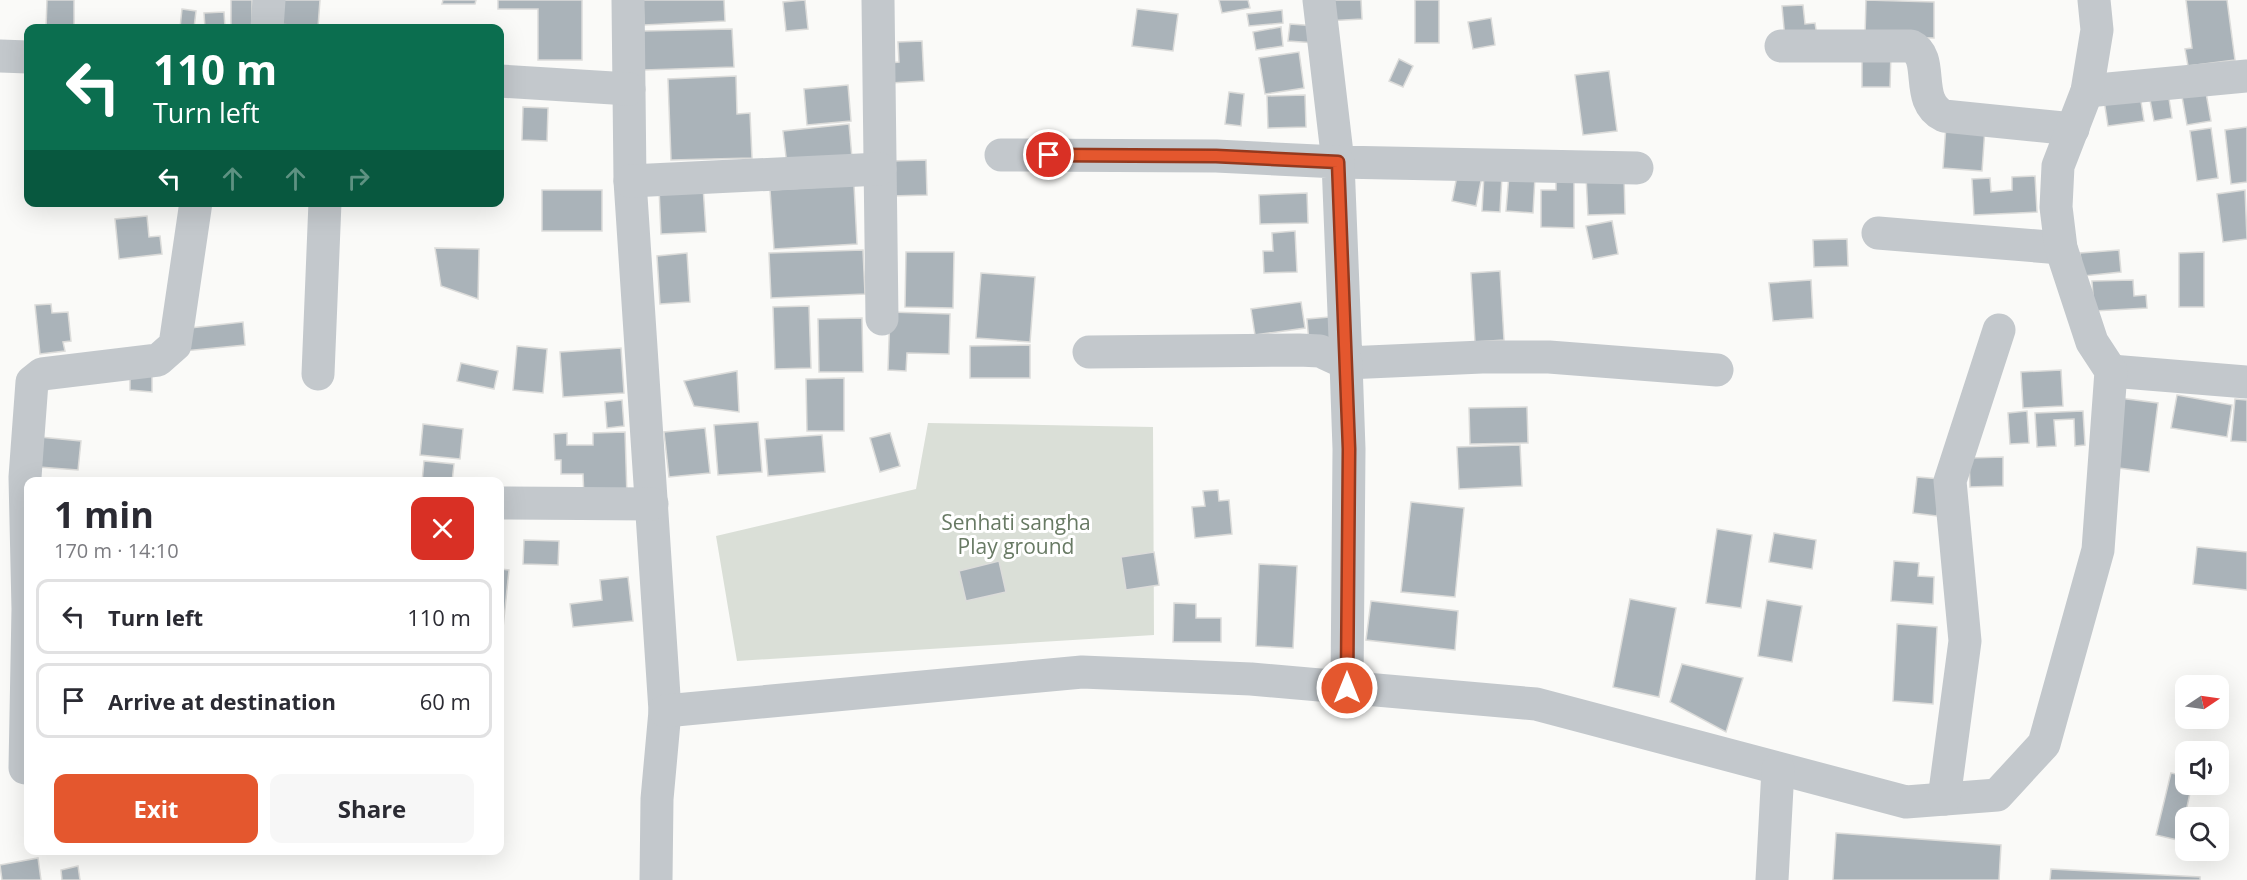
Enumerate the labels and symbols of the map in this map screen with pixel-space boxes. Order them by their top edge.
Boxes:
pin [1023,129,1074,180]
park label: Senhati sangha Play ground [941,508,1091,560]
position arrow [1315,656,1379,720]
north arrow [2175,675,2229,729]

